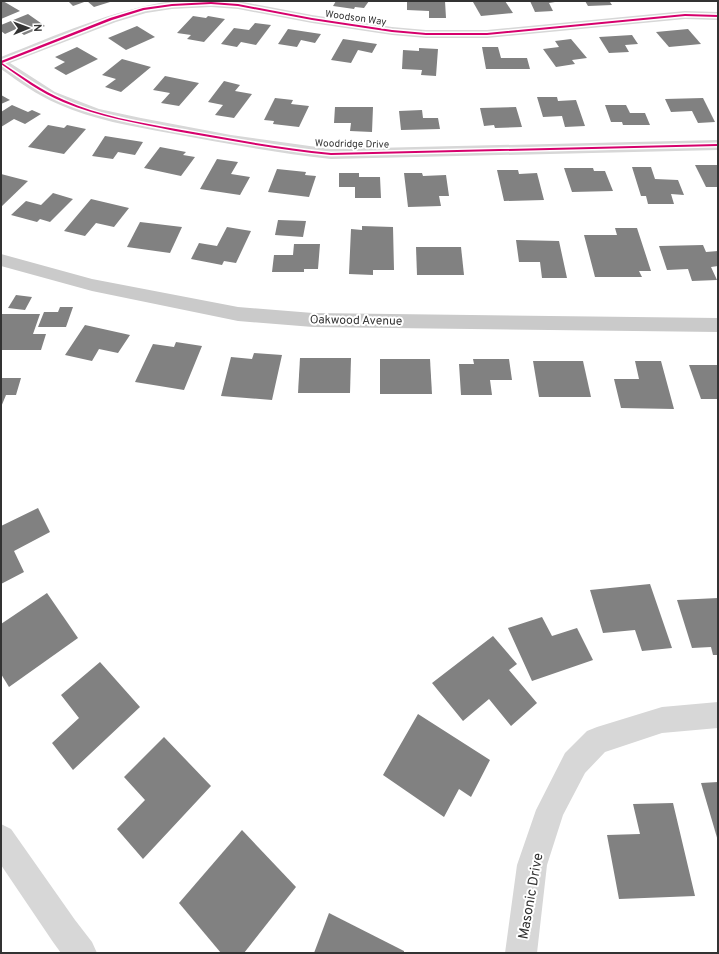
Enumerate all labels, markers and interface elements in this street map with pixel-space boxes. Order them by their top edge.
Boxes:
north arrow [8,8,48,48]
street label: Woodson Way [324,8,387,29]
text: N [30,24,44,32]
street label: Woodridge Drive [315,137,389,152]
street label: Oakwood Avenue [310,312,402,330]
street label: Masonic Drive [516,852,547,941]

